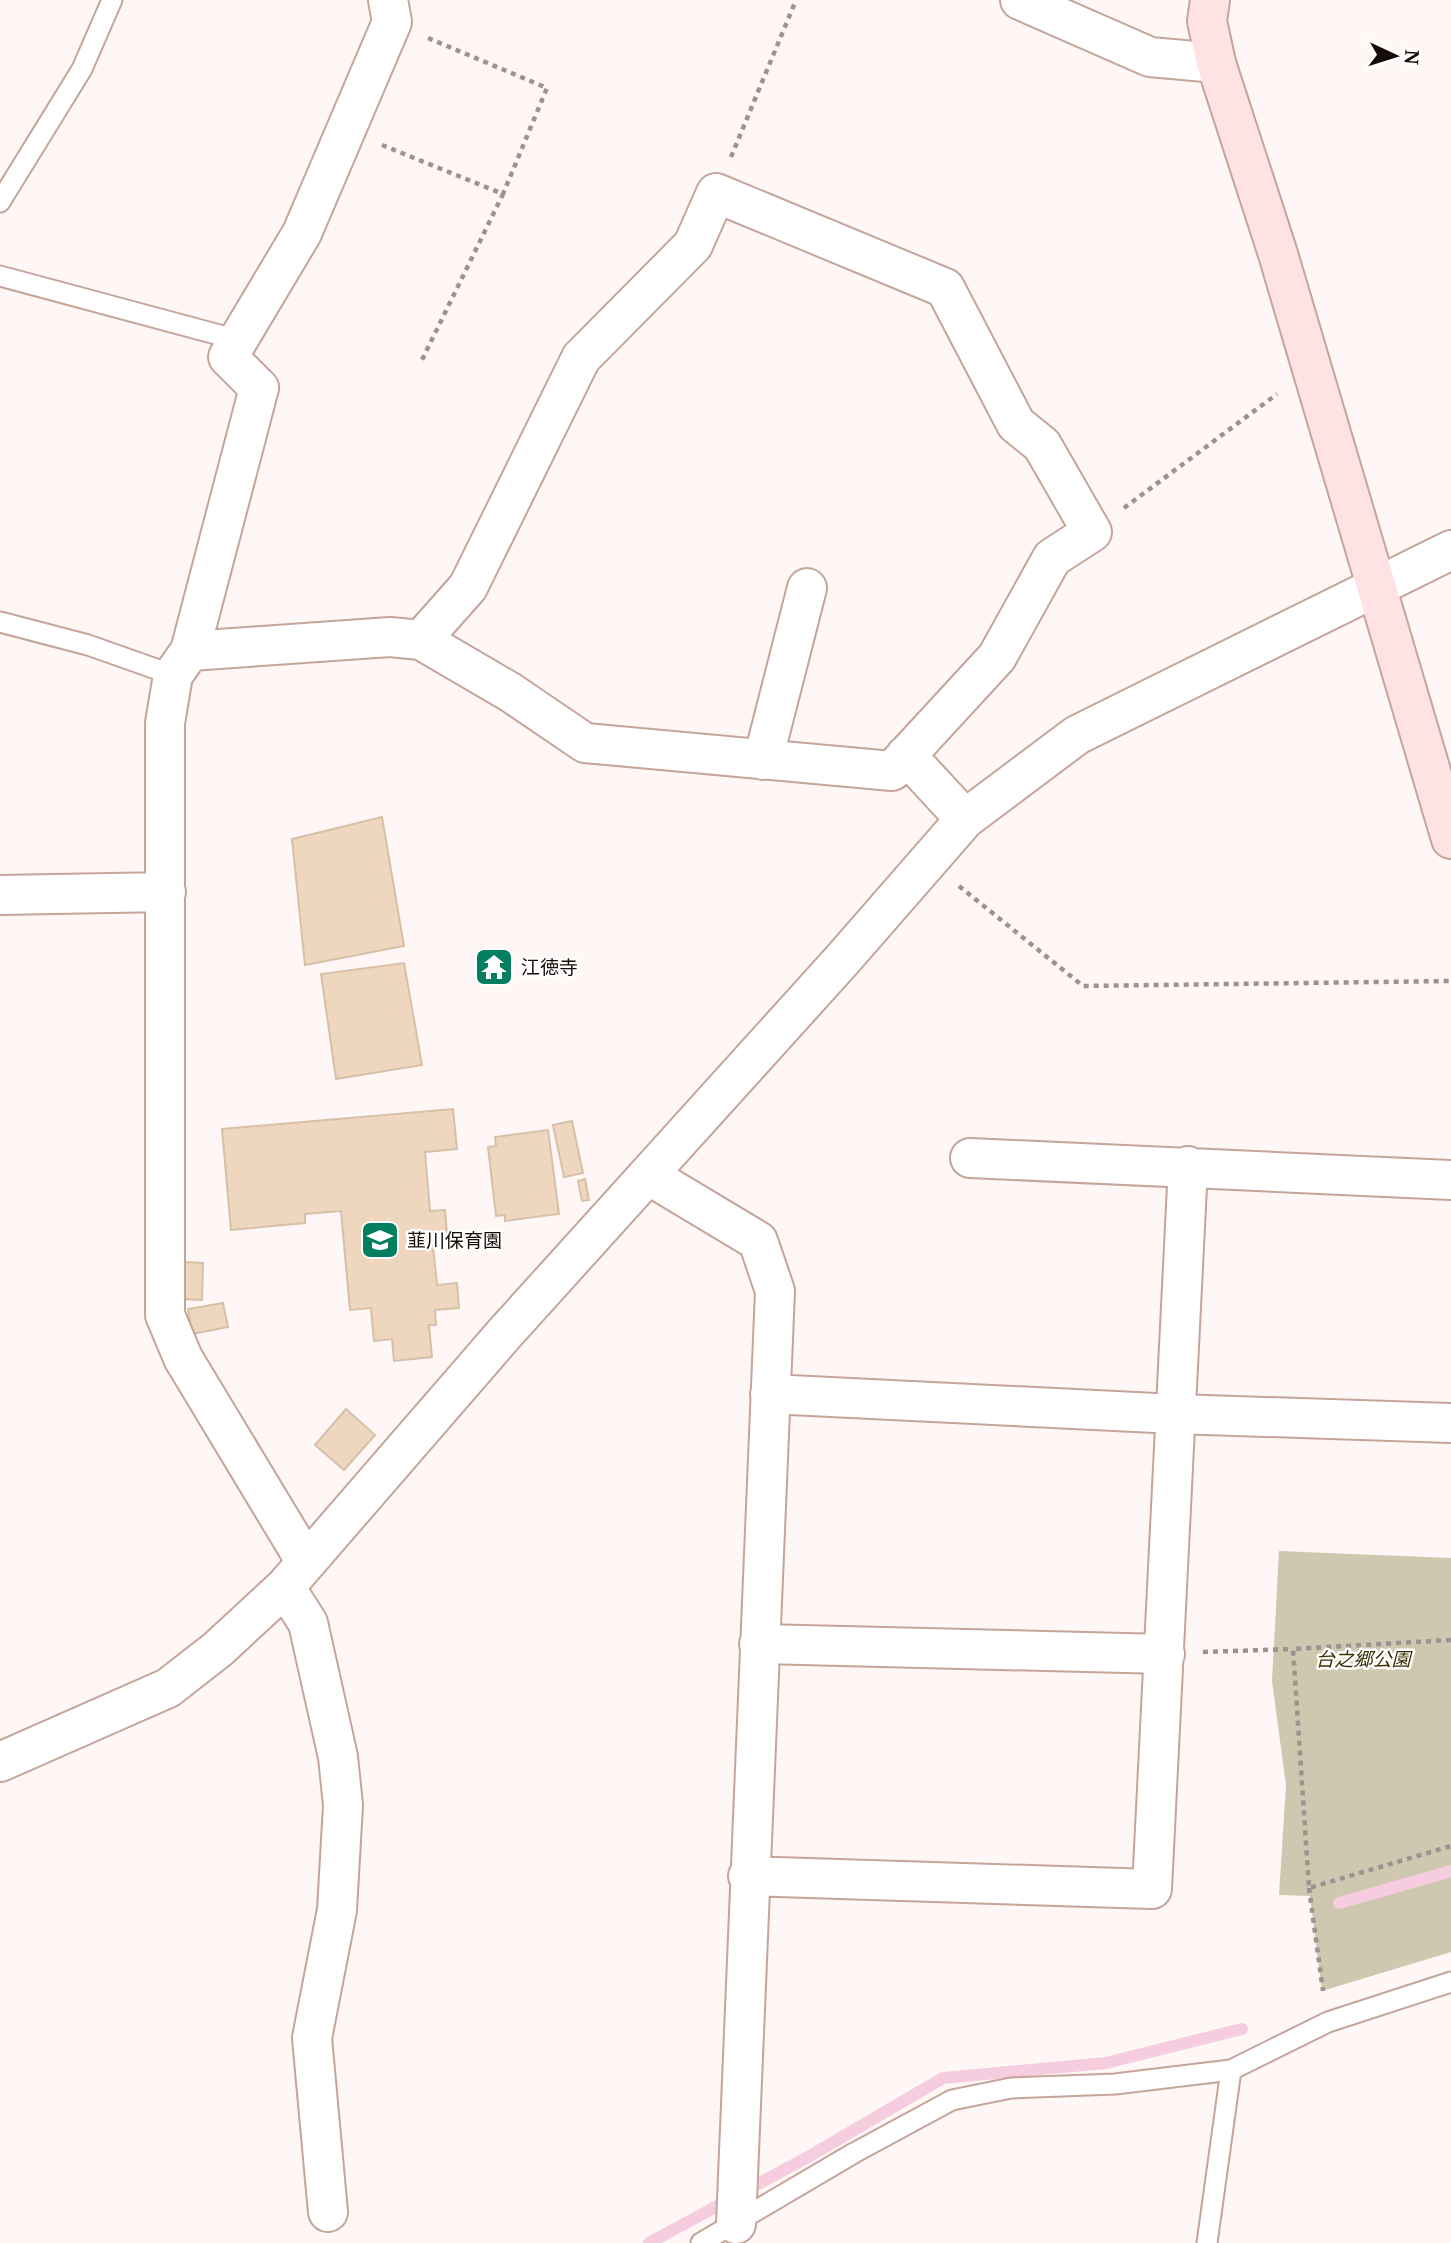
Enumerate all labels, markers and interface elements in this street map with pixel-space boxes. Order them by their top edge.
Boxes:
north arrow [1360,21,1430,91]
text: N [1398,49,1425,66]
temple icon: 江徳寺 [473,946,515,988]
place label: 江徳寺 [521,954,578,980]
school or university icon: 韮川保育園 [359,1219,401,1261]
place label: 韮川保育園 [407,1227,502,1253]
park label: 台之郷公園 [1315,1646,1413,1672]

